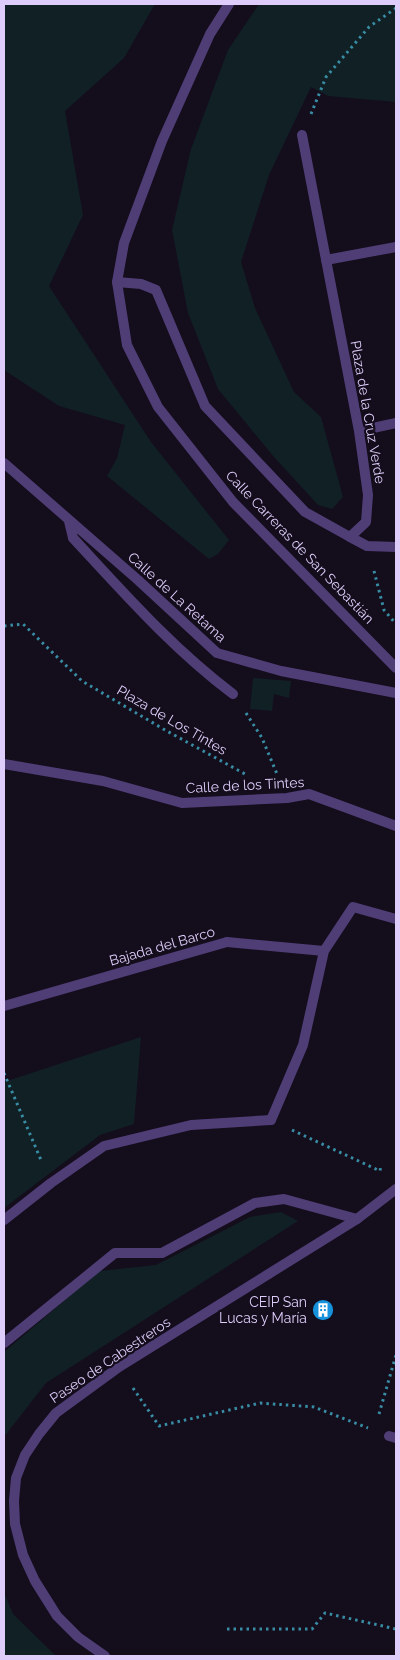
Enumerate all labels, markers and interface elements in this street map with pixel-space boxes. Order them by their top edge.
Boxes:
street label: Plaza de la Cruz Verde [348,339,388,485]
street label: Calle Carreras de San Sebastián [223,467,377,627]
street label: Calle de La Retama [125,549,229,645]
street label: Plaza de Los Tintes [114,682,230,758]
street label: Calle de los Tintes [185,774,305,796]
street label: Bajada del Barco [107,923,217,969]
place label: CEIP San Lucas y María [219,1294,307,1326]
building icon: CEIP San Lucas y María [311,1298,335,1322]
street label: Paseo de Cabestreros [47,1314,173,1406]

